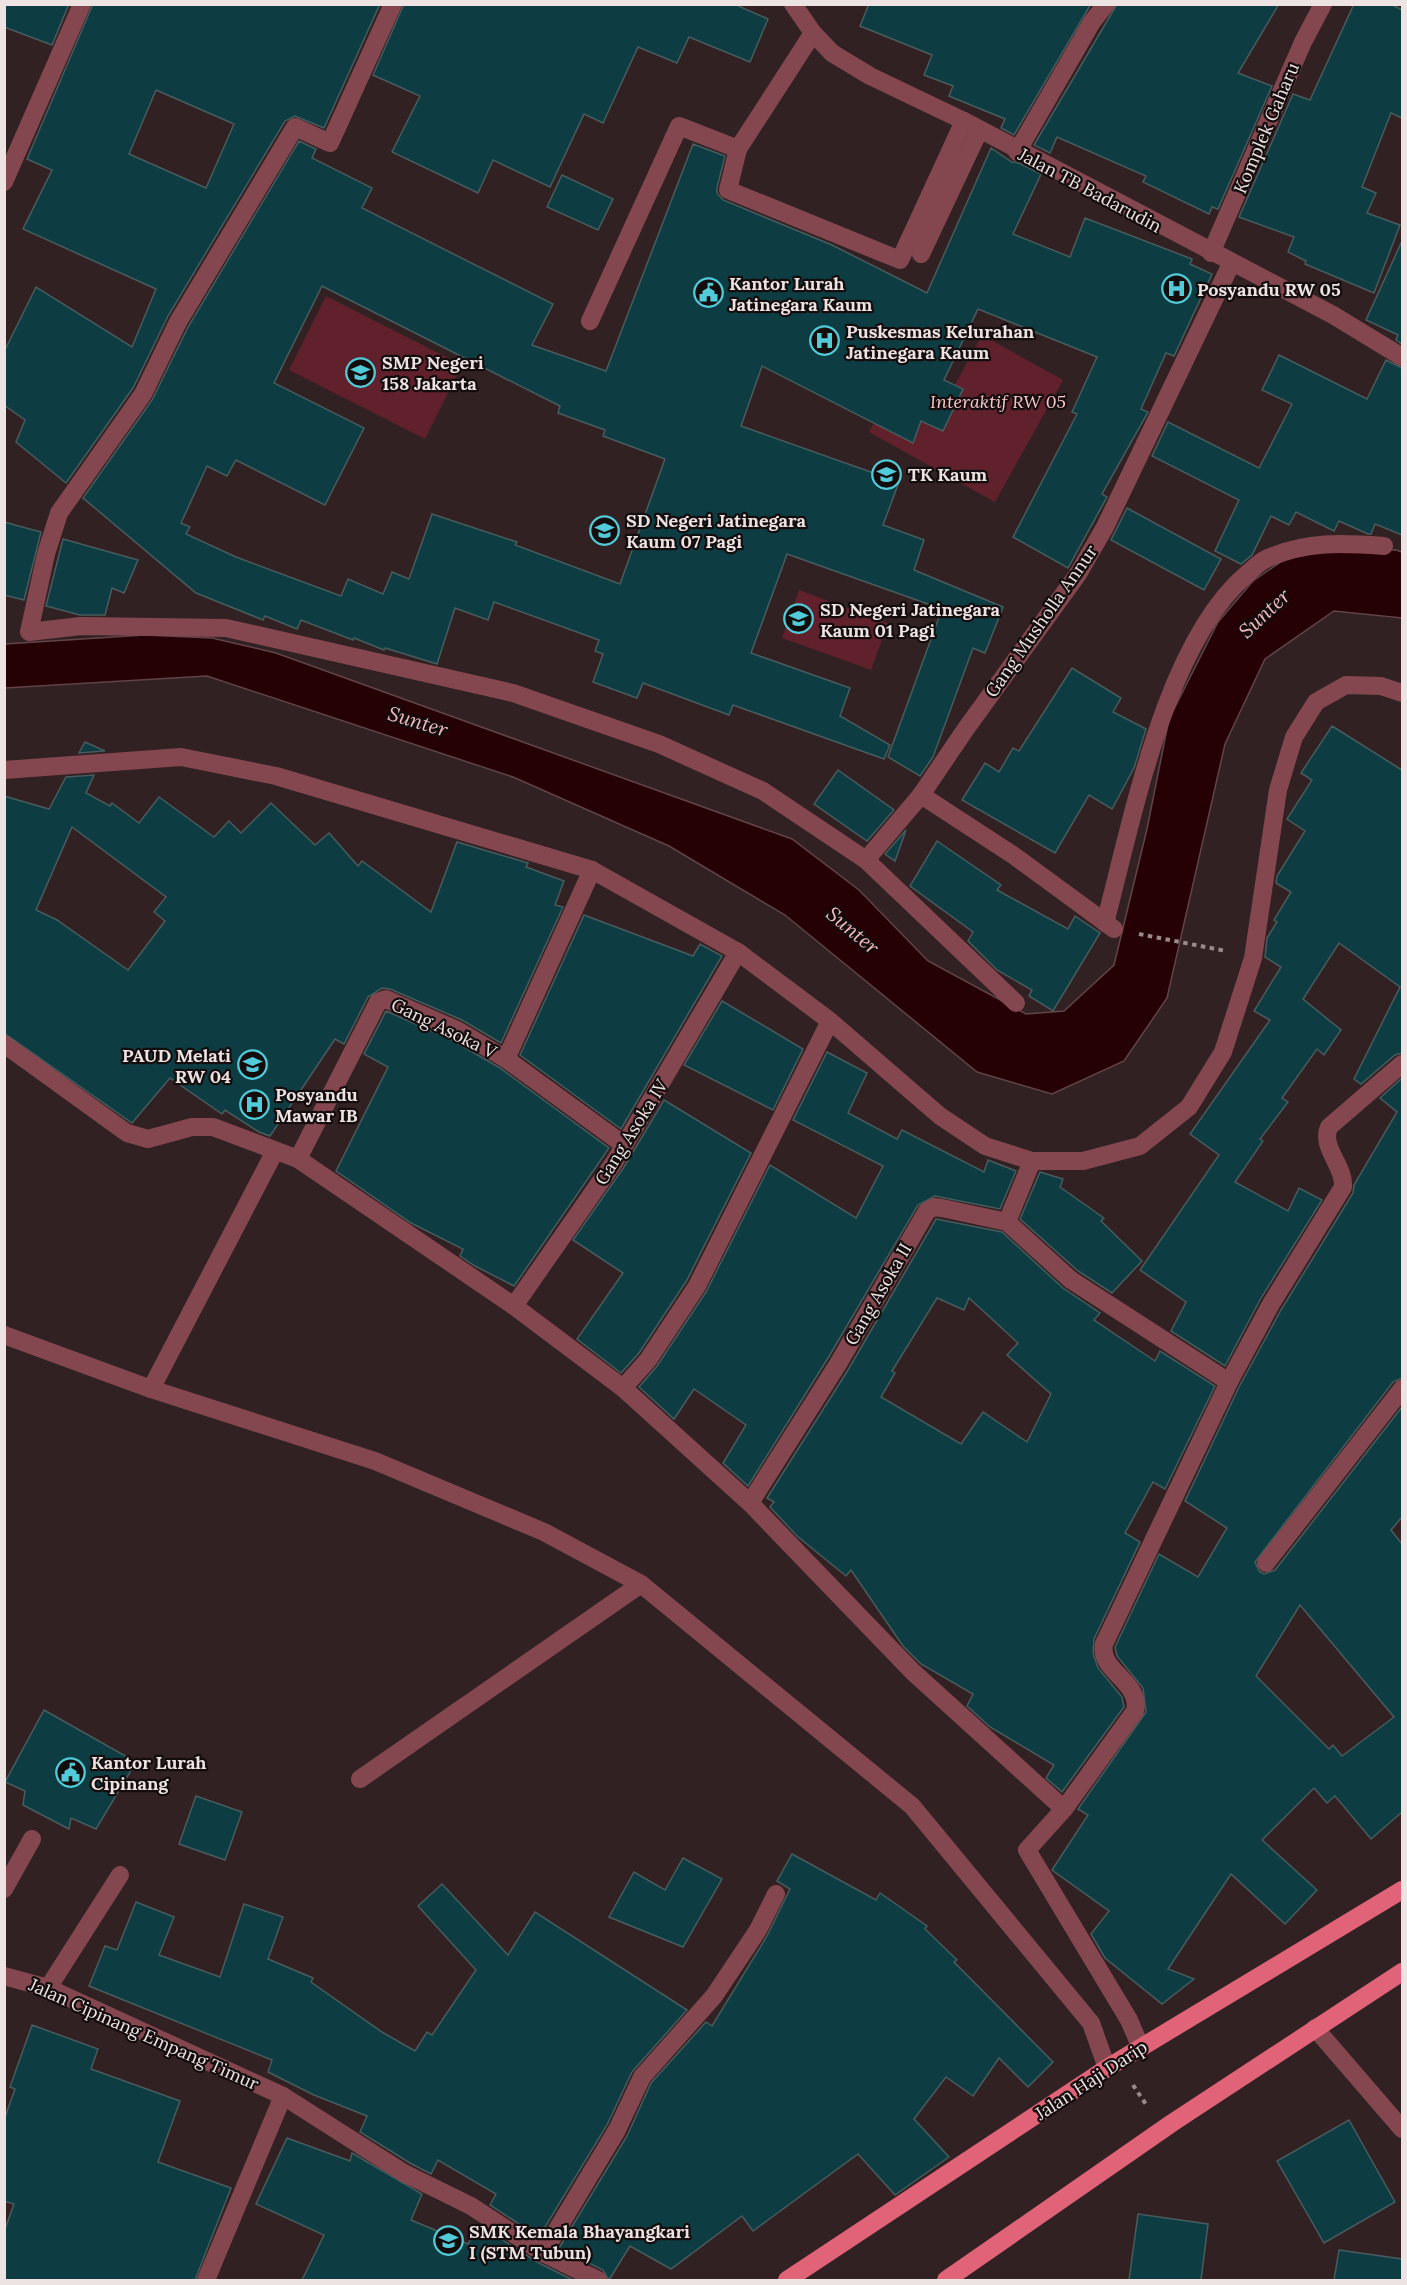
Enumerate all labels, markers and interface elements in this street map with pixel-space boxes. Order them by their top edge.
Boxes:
street label: Komplek Gaharu [1228,59,1304,197]
street label: Jalan TB Badarudin [1014,142,1166,237]
place label: Kantor Lurah Jatinegara Kaum [729,272,873,316]
hospital icon: Posyandu RW 05 [1160,273,1192,305]
public building icon: Kantor Lurah Jatinegara Kaum [692,277,724,309]
place label: Posyandu RW 05 [1197,278,1341,301]
place label: Puskesmas Kelurahan Jatinegara Kaum [846,320,1035,364]
hospital icon: Puskesmas Kelurahan Jatinegara Kaum [809,325,841,357]
place label: SMP Negeri 158 Jakarta [382,351,484,395]
school or university icon: SMP Negeri 158 Jakarta [345,356,377,388]
park label: Interaktif RW 05 [930,390,1066,413]
school or university icon: TK Kaum [871,458,903,490]
place label: TK Kaum [908,463,988,486]
place label: SD Negeri Jatinegara Kaum 07 Pagi [626,509,806,553]
school or university icon: SD Negeri Jatinegara Kaum 07 Pagi [589,514,621,546]
street label: Gang Musholla Annur [980,540,1102,702]
water label: Sunter [1233,582,1296,643]
place label: SD Negeri Jatinegara Kaum 01 Pagi [820,598,1000,642]
school or university icon: SD Negeri Jatinegara Kaum 01 Pagi [783,603,815,635]
water label: Sunter [385,700,452,742]
water label: Sunter [821,901,885,960]
street label: Gang Asoka V [388,993,501,1064]
place label: PAUD Melati RW 04 [122,1044,231,1088]
school or university icon: PAUD Melati RW 04 [236,1049,268,1081]
street label: Gang Asoka IV [589,1074,673,1189]
place label: Posyandu Mawar IB [275,1083,358,1127]
hospital icon: Posyandu Mawar IB [238,1088,270,1120]
street label: Gang Asoka II [839,1239,917,1349]
place label: Kantor Lurah Cipinang [91,1751,207,1795]
public building icon: Kantor Lurah Cipinang [54,1756,86,1788]
street label: Jalan Cipinang Empang Timur [25,1972,263,2095]
street label: Jalan Haji Darip [1030,2035,1152,2125]
place label: SMK Kemala Bhayangkari I (STM Tubun) [469,2220,690,2264]
school or university icon: SMK Kemala Bhayangkari I (STM Tubun) [432,2225,464,2257]

